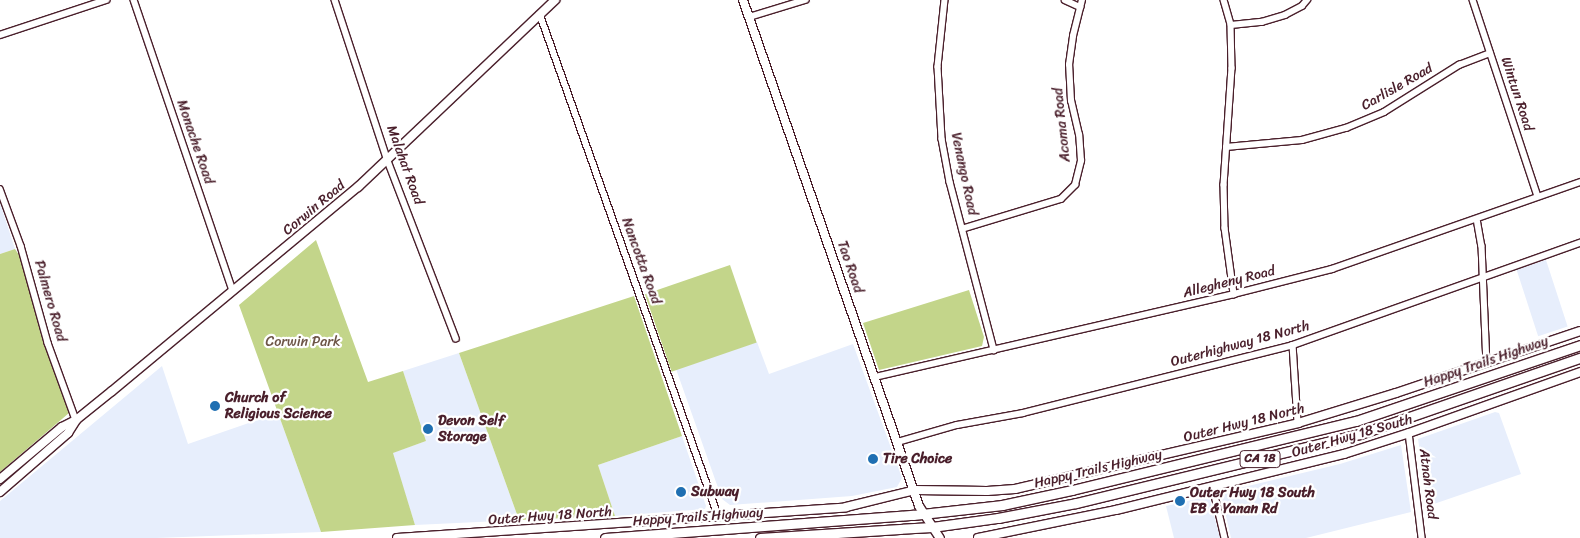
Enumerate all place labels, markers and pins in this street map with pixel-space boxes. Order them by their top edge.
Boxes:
place label: Church of Religious Science [225,390,332,422]
marker: Church of Religious Science [209,400,221,412]
place label: Devon Self Storage [438,413,504,446]
marker: Devon Self Storage [422,423,434,435]
place label: Tire Choice [883,451,952,467]
marker: Tire Choice [867,453,879,465]
place label: Subway [691,484,739,500]
place label: Outer Hwy 18 South EB & Yanan Rd [1190,485,1315,518]
marker: Subway [675,486,687,498]
marker: Outer Hwy 18 South EB & Yanan Rd [1174,495,1186,507]

